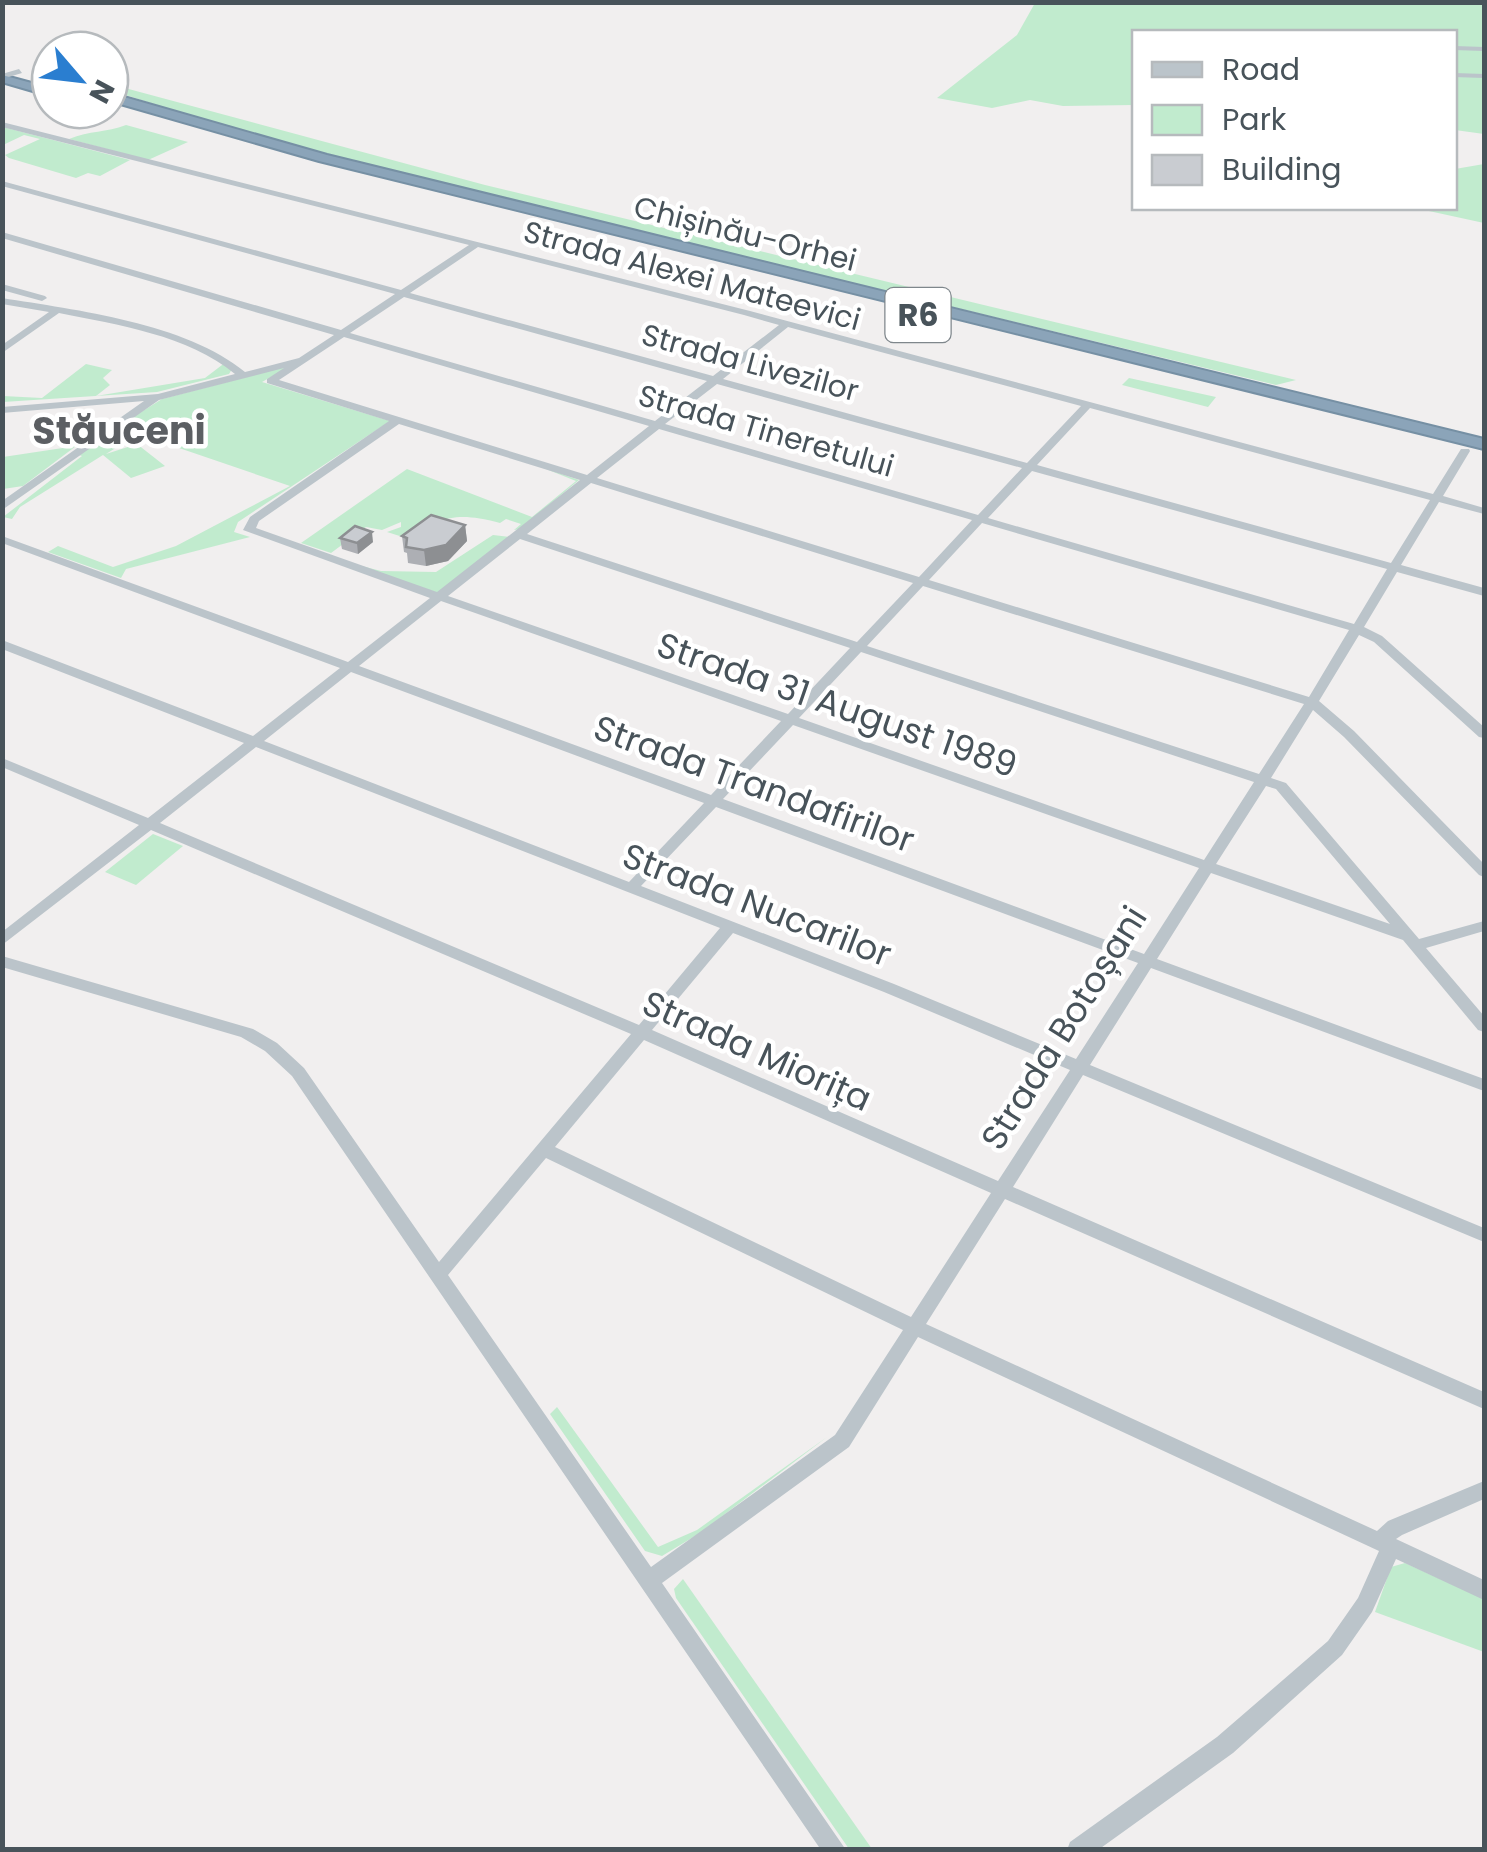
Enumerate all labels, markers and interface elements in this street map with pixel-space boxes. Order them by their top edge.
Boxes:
north arrow [30,30,130,130]
legend [1132,30,1457,210]
text: Road [1222,48,1300,91]
text: N [79,73,124,110]
text: Park [1222,98,1287,141]
text: Building [1222,148,1342,191]
street label: Chișinău-Orhei [629,185,861,282]
street label: Strada Alexei Mateevici [519,210,865,341]
road number: R6 [886,288,950,342]
street label: Strada Livezilor [637,313,863,412]
street label: Strada Tineretului [633,373,899,488]
district label: Stăuceni [32,404,206,457]
street label: Strada 31 August 1989 [651,620,1024,789]
street label: Strada Trandafirilor [587,703,921,864]
street label: Strada Nucarilor [616,831,899,978]
street label: Strada Botoșani [969,897,1158,1159]
street label: Strada Miorița [635,978,879,1123]

